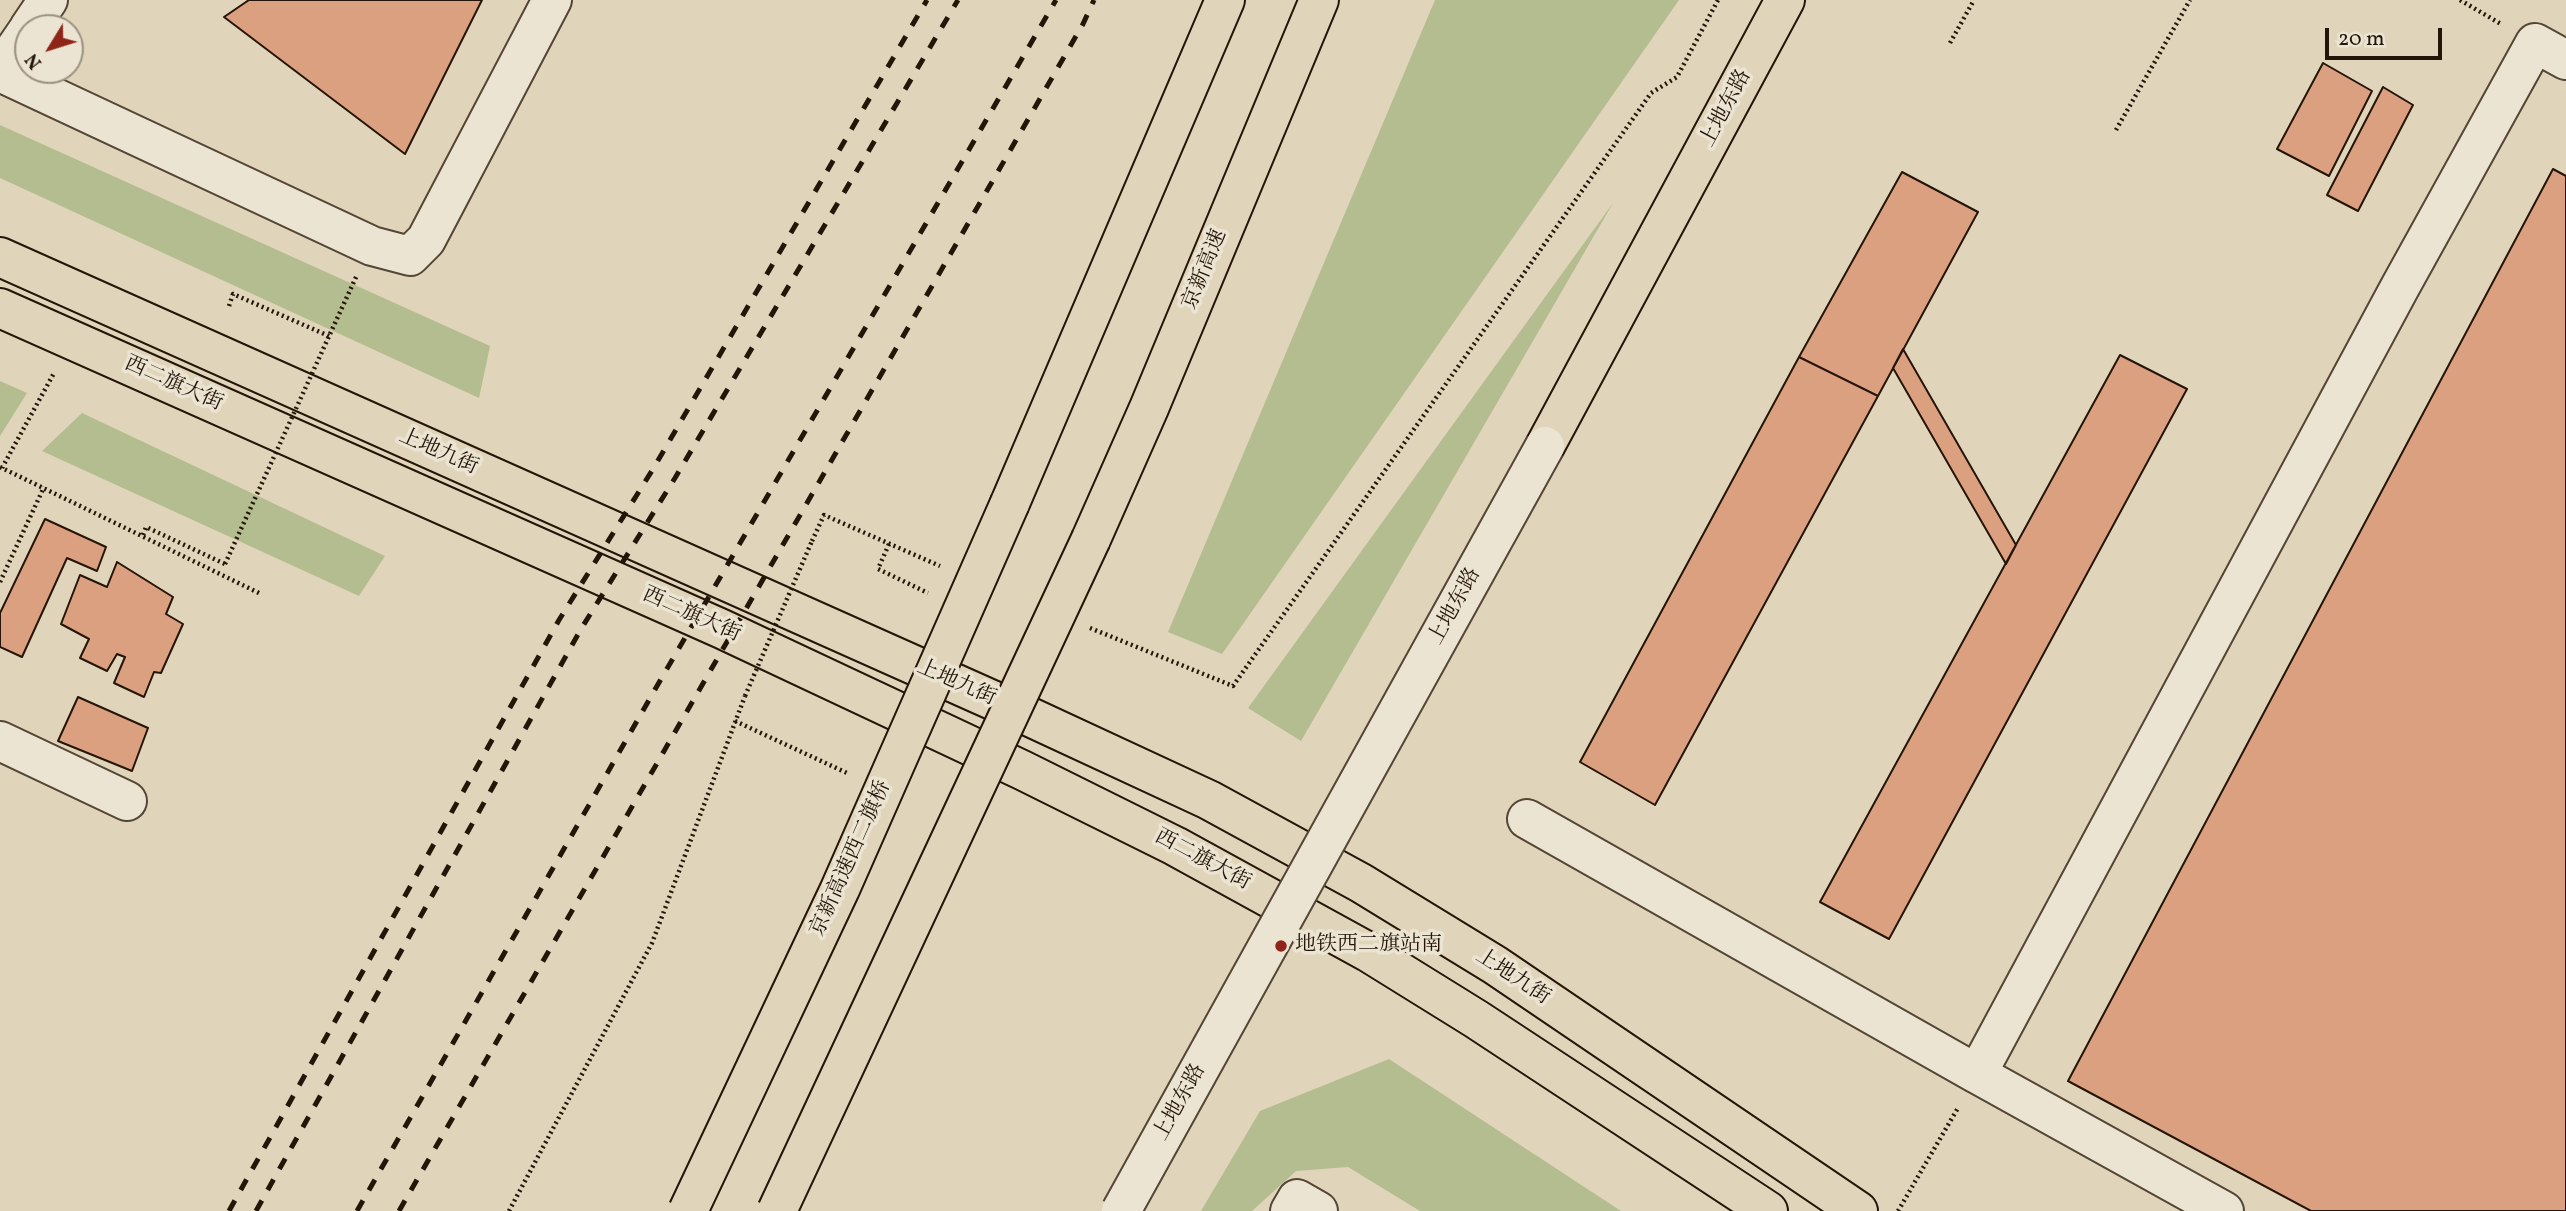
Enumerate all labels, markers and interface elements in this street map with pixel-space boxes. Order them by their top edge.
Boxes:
north arrow [14,14,84,84]
scale bar [2328,14,2445,58]
text: 20 m [2338,25,2384,54]
text: N [20,47,49,74]
street label: 上地东路 [1696,66,1758,152]
street label: 京新高速 [1179,226,1233,314]
street label: 西二旗大街 [120,352,226,418]
street label: 上地九街 [395,424,481,482]
street label: 上地东路 [1425,564,1487,650]
street label: 西二旗大街 [638,583,744,649]
street label: 上地九街 [913,655,999,713]
street label: 京新高速西二旗桥 [806,777,898,941]
street label: 西二旗大街 [1150,825,1254,897]
place label: 地铁西二旗站南 [1295,933,1442,959]
marker: 地铁西二旗站南 [1273,938,1289,954]
street label: 上地九街 [1470,945,1554,1011]
street label: 上地东路 [1150,1060,1212,1146]

